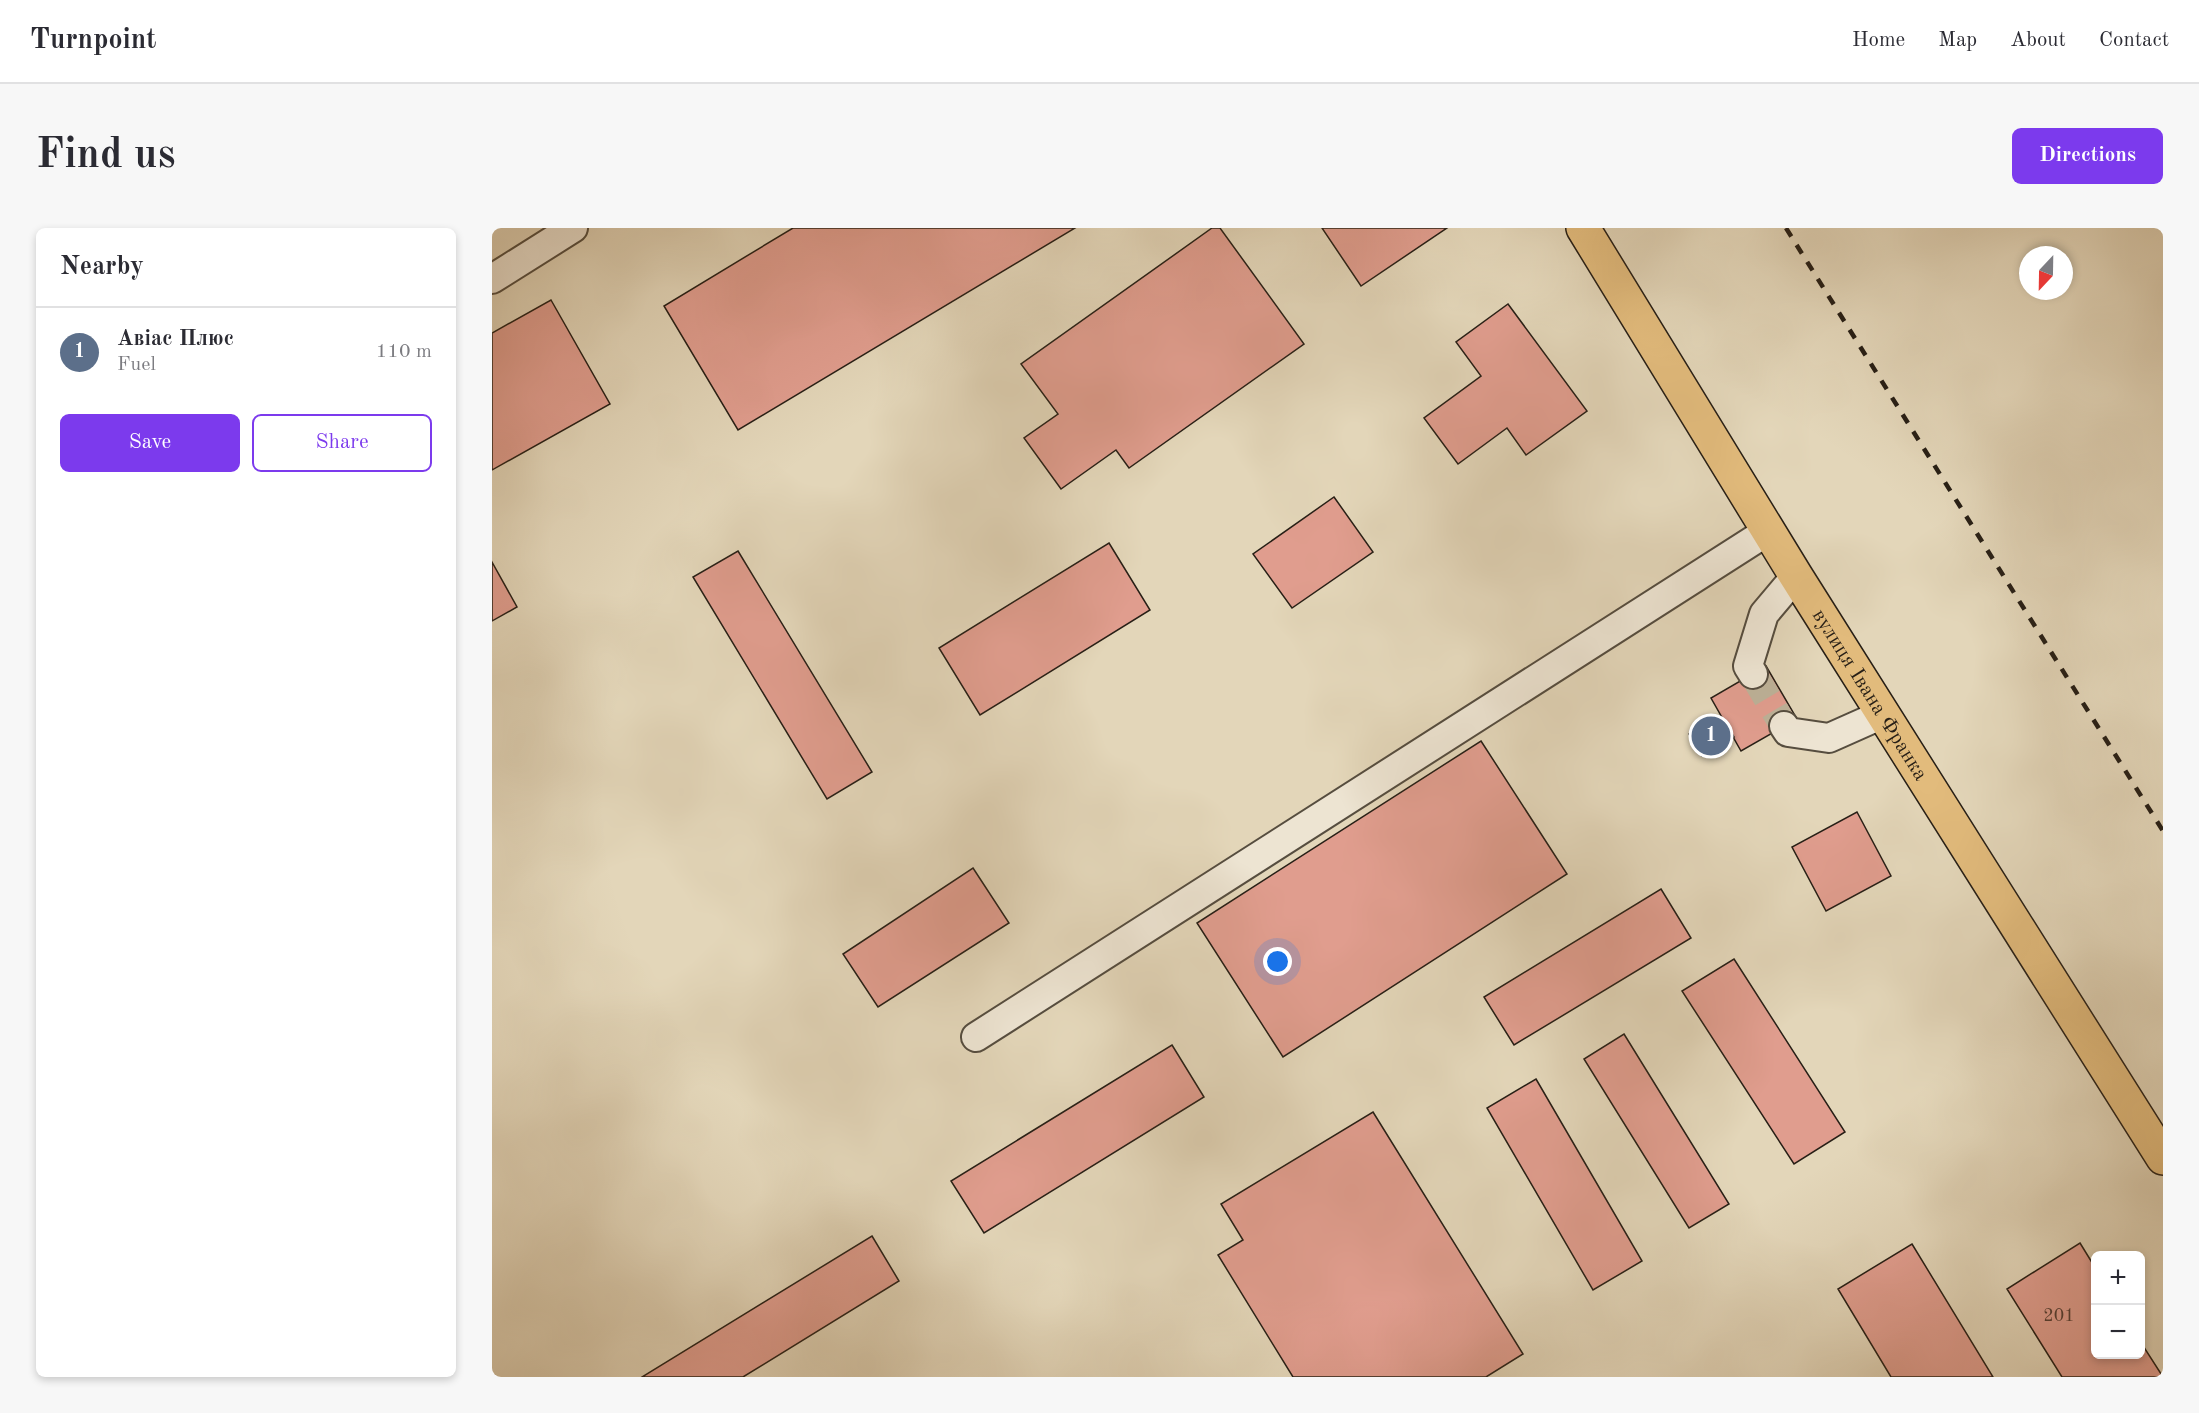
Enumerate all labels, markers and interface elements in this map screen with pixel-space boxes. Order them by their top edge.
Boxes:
text: Turnpoint [30,27,157,55]
text: Home [1852,30,1905,51]
text: Map [1938,30,1977,51]
text: About [2010,30,2066,51]
text: Contact [2099,30,2169,51]
button: Directions [2012,128,2163,184]
text: Find us [36,135,175,177]
north arrow [2019,246,2073,300]
text: Nearby [60,254,144,280]
text: Авіас Плюс [117,328,234,350]
text: 1 [74,342,85,362]
text: 110 m [376,342,432,362]
text: Fuel [117,355,156,375]
button: Save [60,414,240,472]
button: Share [252,414,432,472]
street label: вулиця Івана Франка [1808,606,1931,785]
pin: 1 [1692,714,1730,758]
your location [1263,947,1292,976]
map controls [2091,1251,2145,1359]
button: + [2091,1251,2145,1305]
button: − [2091,1305,2145,1359]
house number: 201 [2043,1307,2075,1325]

